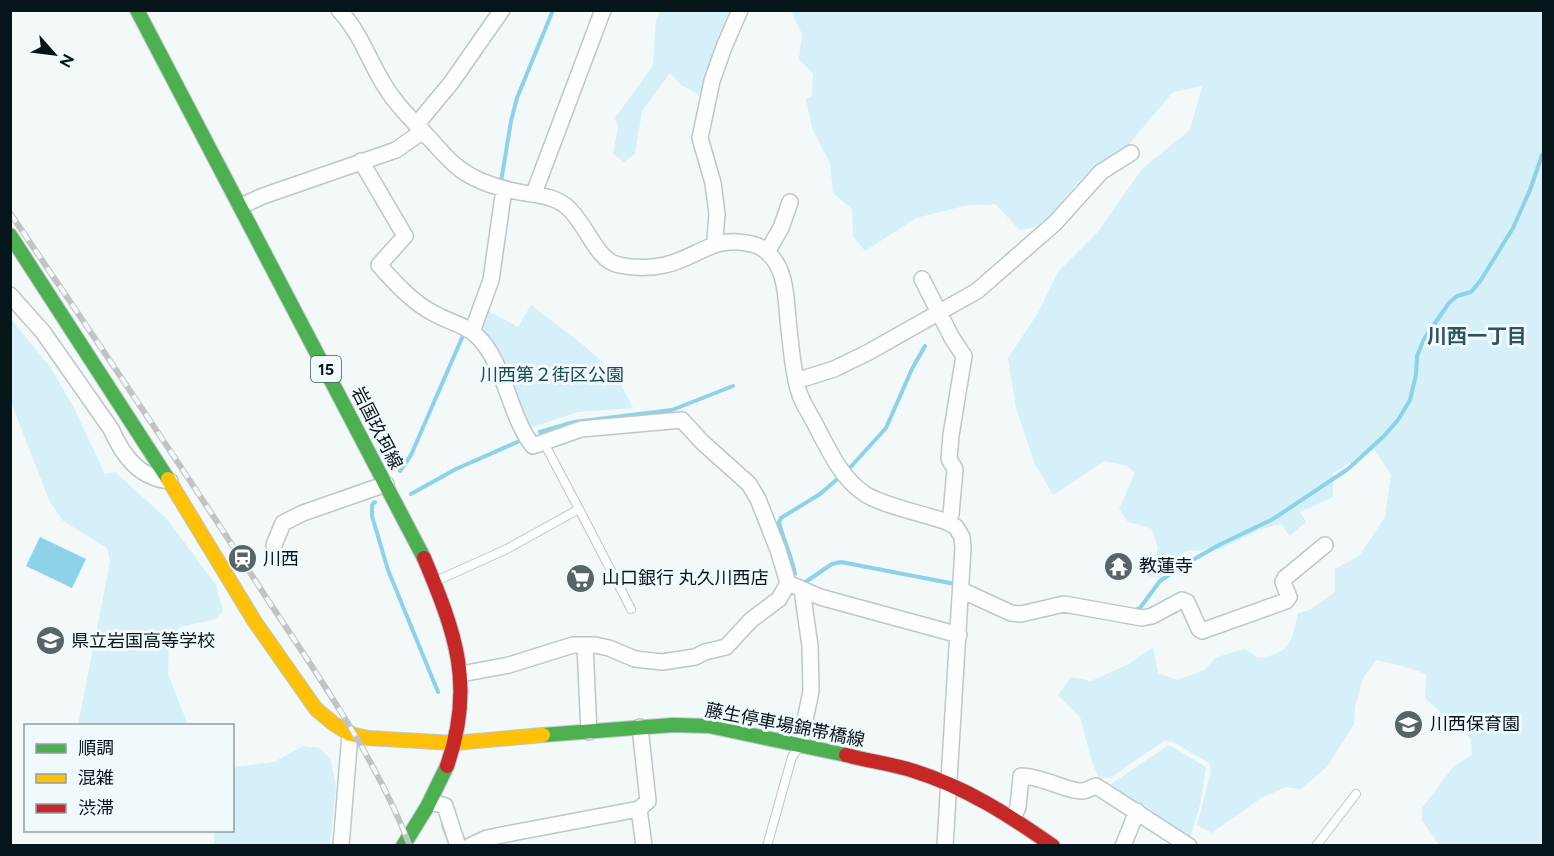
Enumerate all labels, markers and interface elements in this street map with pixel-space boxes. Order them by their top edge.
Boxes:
north arrow [24,24,84,84]
text: N [56,51,78,71]
district label: 川西一丁目 [1427,324,1527,348]
road number: 15 [311,356,341,382]
park label: 川西第２街区公園 [480,364,624,386]
street label: 岩国玖珂線 [347,383,407,473]
station icon: 川西 [226,543,258,575]
place label: 川西 [263,548,299,570]
temple icon: 教蓮寺 [1102,550,1134,582]
place label: 教蓮寺 [1139,555,1193,577]
supermarket icon: 山口銀行 丸久川西店 [565,562,597,594]
place label: 山口銀行 丸久川西店 [602,567,768,589]
school or university icon: 県立岩国高等学校 [34,625,66,657]
place label: 県立岩国高等学校 [71,630,215,652]
street label: 藤生停車場錦帯橋線 [703,699,867,751]
school or university icon: 川西保育園 [1393,708,1425,740]
place label: 川西保育園 [1430,713,1520,735]
legend [24,724,234,832]
text: 順調 [78,737,114,759]
text: 混雑 [78,767,114,789]
text: 渋滞 [78,797,114,819]

